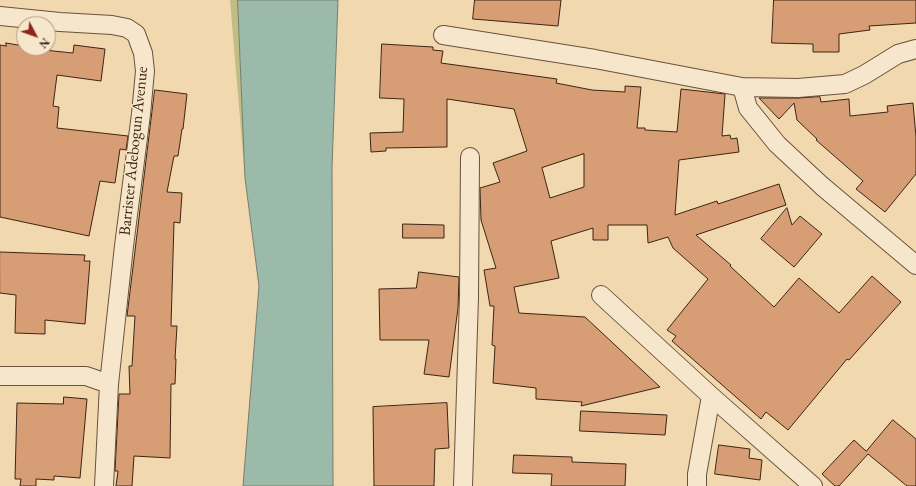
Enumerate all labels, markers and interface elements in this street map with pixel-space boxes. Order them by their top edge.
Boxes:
north arrow [16,16,56,56]
text: N [36,35,53,51]
street label: Barrister Adebogun Avenue [116,66,152,236]

